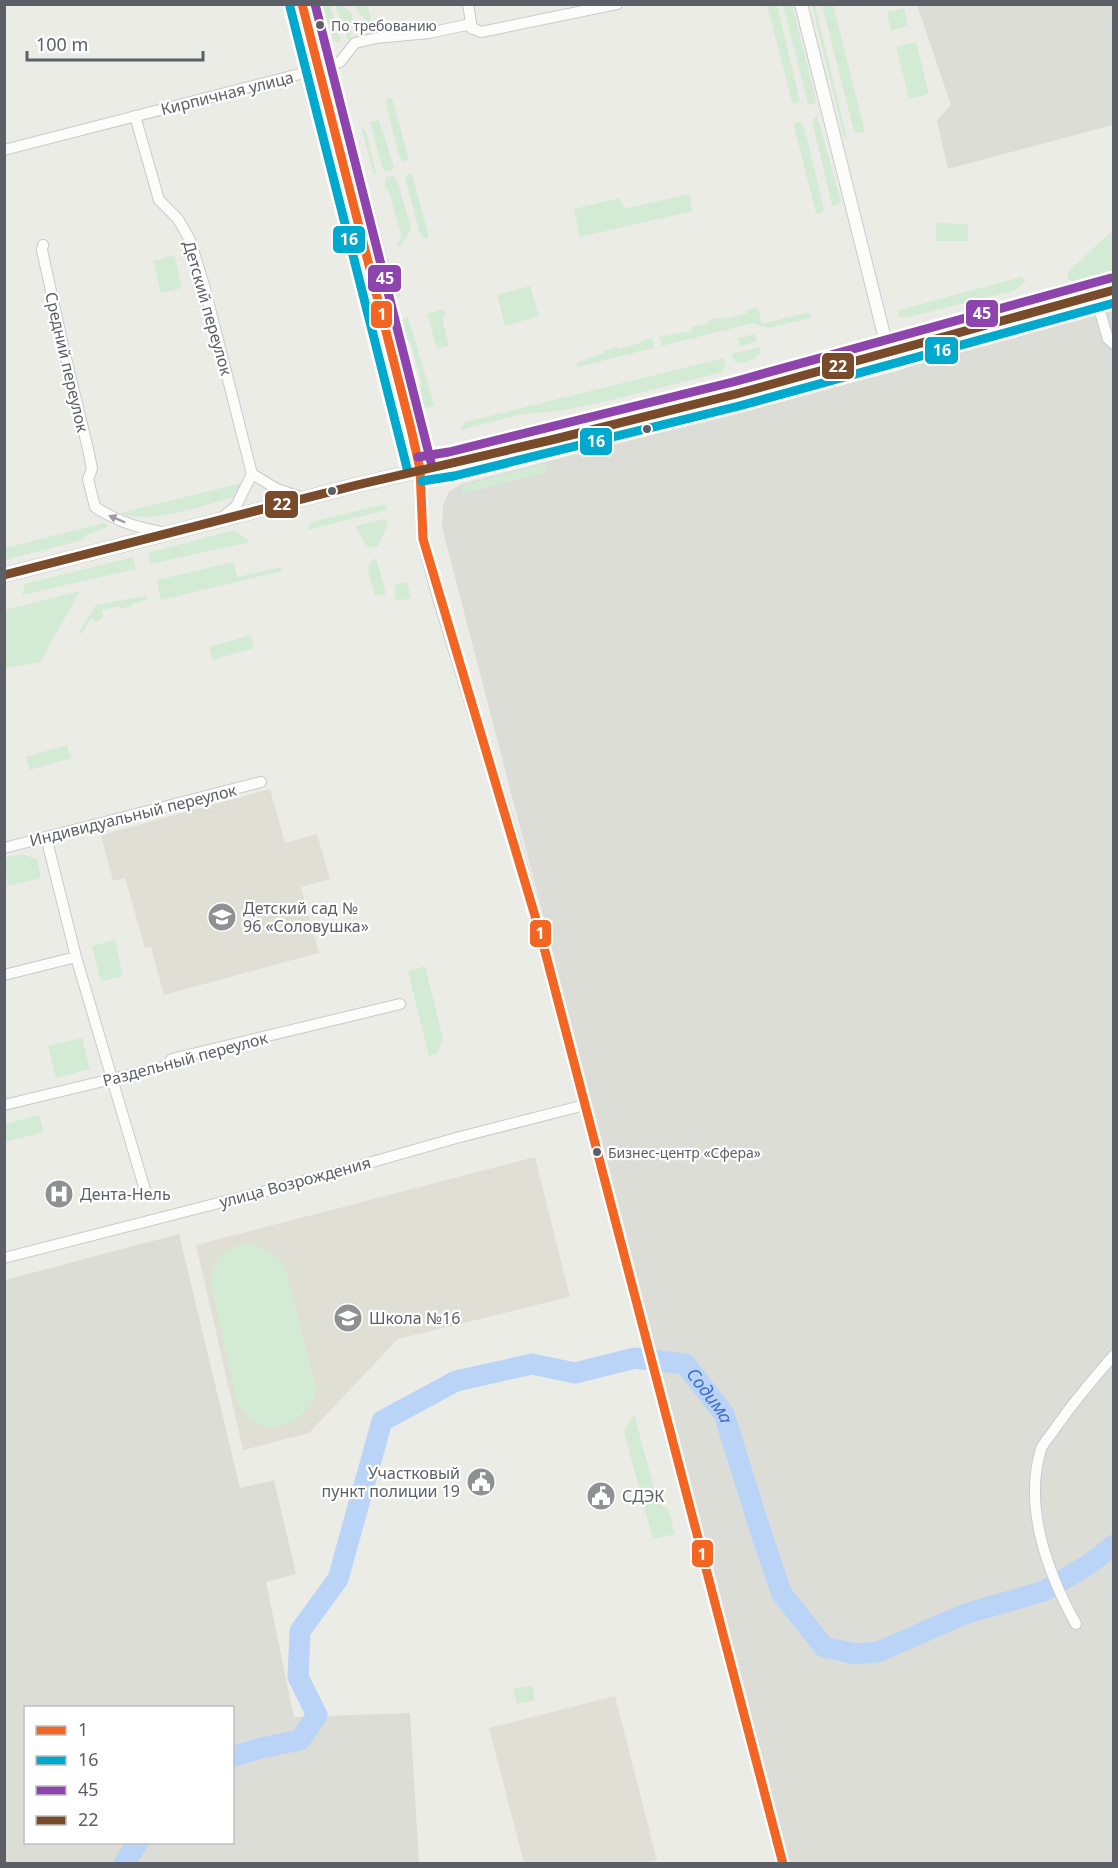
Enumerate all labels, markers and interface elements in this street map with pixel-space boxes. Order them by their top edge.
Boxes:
place label: По требованию [331,16,437,35]
marker: По требованию [314,19,326,31]
scale bar [27,24,202,62]
text: 100 m [36,32,88,56]
street label: Кирпичная улица [158,66,296,120]
line badge: 16 [332,225,366,254]
text: 16 [340,228,358,250]
street label: Детский переулок [178,238,238,378]
line badge: 45 [367,264,402,293]
text: 45 [376,267,394,289]
street label: Средний переулок [40,290,94,435]
line badge: 45 [965,299,999,328]
line badge: 1 [370,300,393,329]
text: 45 [973,302,991,324]
text: 1 [377,303,387,325]
line badge: 16 [924,336,959,365]
text: 16 [933,339,951,361]
line badge: 22 [821,352,855,380]
text: 22 [829,355,847,377]
unlabelled marker [641,423,653,435]
line badge: 16 [579,427,613,456]
text: 16 [587,430,605,452]
unlabelled marker [326,485,338,497]
line badge: 22 [264,490,299,519]
text: 22 [273,493,291,515]
one-way arrow [107,514,125,524]
street label: Индивидуальный переулок [27,778,239,851]
place label: Детский сад № 96 «Соловушка» [243,897,369,937]
school or university icon: Детский сад № 96 «Соловушка» [206,901,238,933]
line badge: 1 [529,919,552,948]
text: 1 [535,922,545,944]
street label: Раздельный переулок [100,1026,270,1092]
place label: Бизнес-центр «Сфера» [608,1143,761,1162]
marker: Бизнес-центр «Сфера» [591,1146,603,1158]
street label: улица Возрождения [217,1151,373,1213]
hospital icon: Дента-Нель [43,1178,75,1210]
place label: Дента-Нель [80,1183,171,1205]
school or university icon: Школа №16 [332,1302,364,1334]
place label: Школа №16 [369,1307,460,1329]
water label: Содима [681,1363,739,1426]
place label: Участковый пункт полиции 19 [322,1462,460,1502]
public building icon: Участковый пункт полиции 19 [465,1466,497,1498]
public building icon: СДЭК [585,1480,617,1512]
place label: СДЭК [622,1485,664,1507]
line badge: 1 [691,1539,714,1568]
text: 1 [697,1543,707,1565]
legend [24,1706,234,1844]
text: 1 [78,1717,88,1741]
text: 16 [78,1747,99,1771]
text: 45 [78,1777,99,1801]
text: 22 [78,1807,99,1831]

